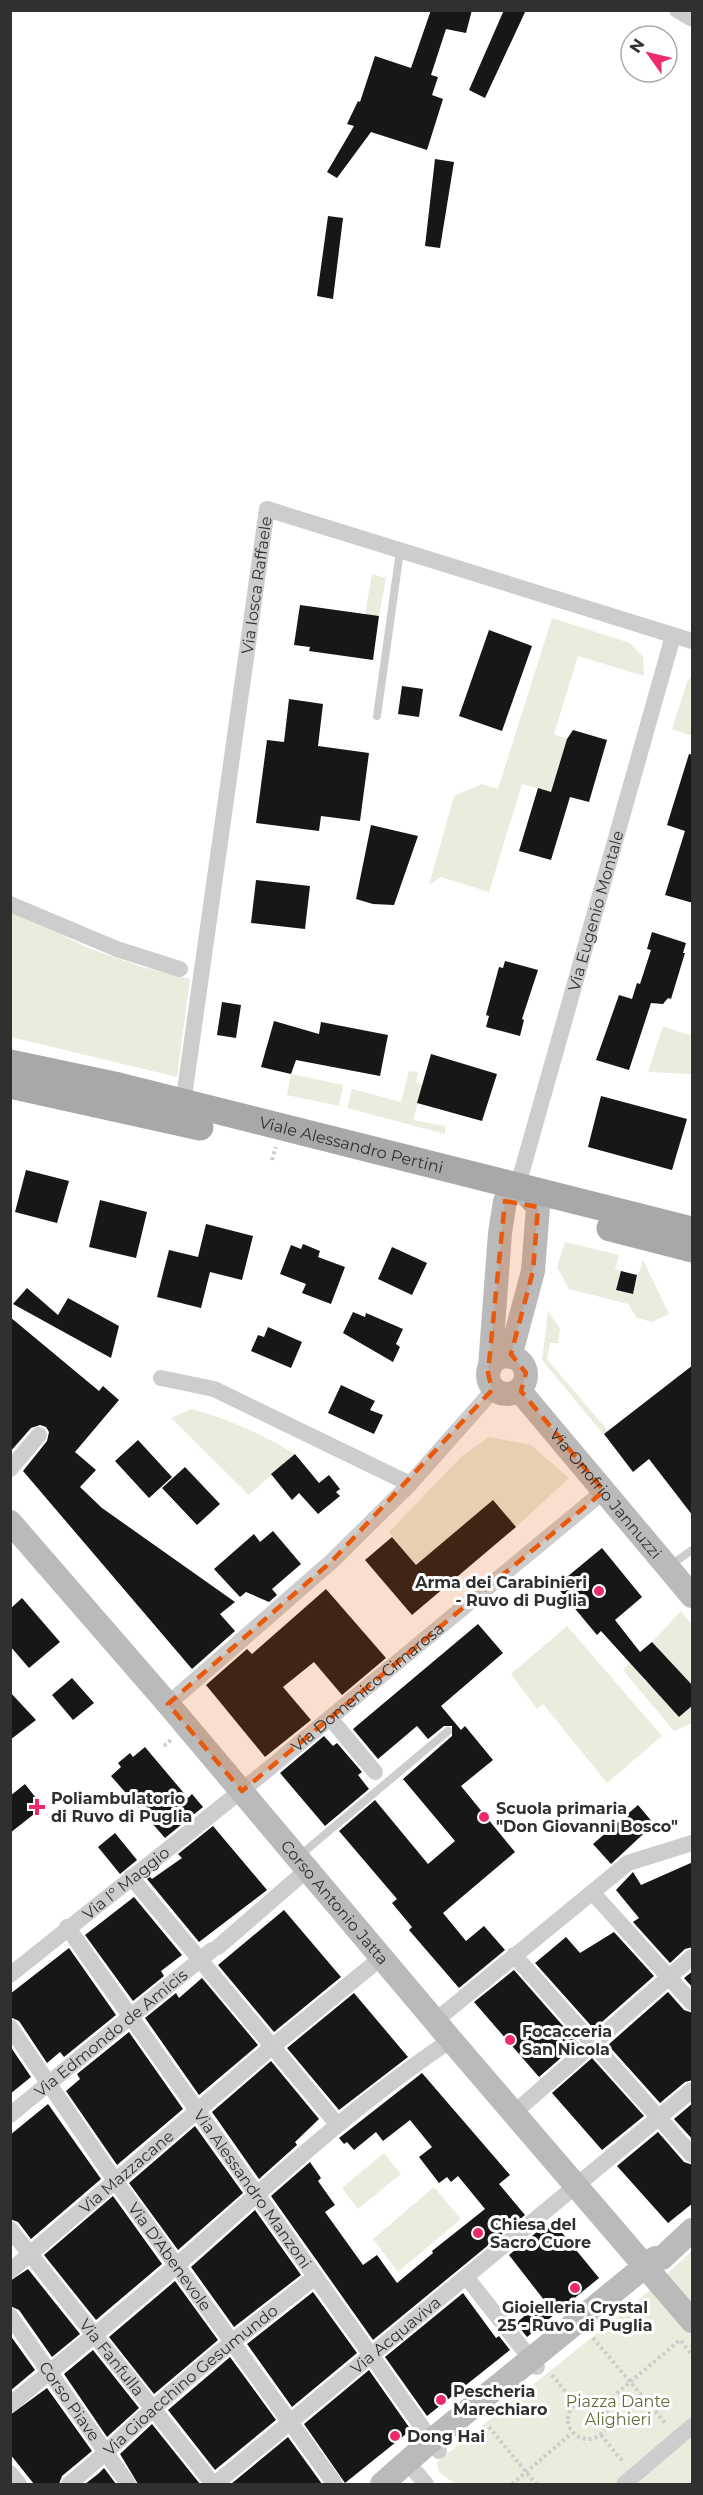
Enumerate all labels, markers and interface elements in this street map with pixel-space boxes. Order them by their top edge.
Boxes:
north arrow [619,24,679,84]
text: N [625,35,648,57]
street label: Via Iosca Raffaele [237,515,275,655]
street label: Via Eugenio Montale [564,828,627,993]
street label: Viale Alessandro Pertini [257,1112,445,1177]
street label: Via Onofrio Jannuzzi [546,1424,666,1562]
place label: Arma dei Carabinieri - Ruvo di Puglia [414,1573,587,1610]
marker: Arma dei Carabinieri - Ruvo di Puglia [592,1584,606,1598]
street label: Via Domenico Cimarosa [287,1618,448,1756]
place label: Poliambulatorio di Ruvo di Puglia [51,1789,192,1826]
marker: Poliambulatorio di Ruvo di Puglia [28,1798,46,1816]
place label: Scuola primaria "Don Giovanni Bosco" [496,1799,678,1836]
marker: Scuola primaria "Don Giovanni Bosco" [477,1810,491,1824]
street label: Corso Antonio Jatta [277,1836,393,1968]
street label: Via I° Maggio [79,1842,173,1923]
street label: Via Edmondo de Amicis [30,1965,191,2101]
place label: Focacceria San Nicola [522,2022,612,2059]
marker: Focacceria San Nicola [503,2033,517,2047]
street label: Via Alessandro Manzoni [190,2106,316,2272]
street label: Via Mazzacane [75,2126,177,2217]
street label: Via D'Abenevole [125,2199,216,2315]
place label: Chiesa del Sacro Cuore [490,2215,591,2252]
marker: Chiesa del Sacro Cuore [471,2226,485,2240]
marker: Gioielleria Crystal 25 - Ruvo di Puglia [568,2281,582,2295]
street label: Via Acquaviva [347,2292,444,2378]
place label: Gioielleria Crystal 25 - Ruvo di Puglia [497,2298,653,2335]
street label: Via Gioacchino Gesumundo [99,2300,281,2459]
street label: Via Fanfulla [76,2315,149,2400]
street label: Corso Piave [35,2358,104,2444]
place label: Pescheria Marechiaro [453,2382,547,2419]
park label: Piazza Dante Alighieri [566,2392,670,2429]
marker: Pescheria Marechiaro [434,2393,448,2407]
place label: Dong Hai [407,2427,485,2446]
marker: Dong Hai [388,2429,402,2443]

